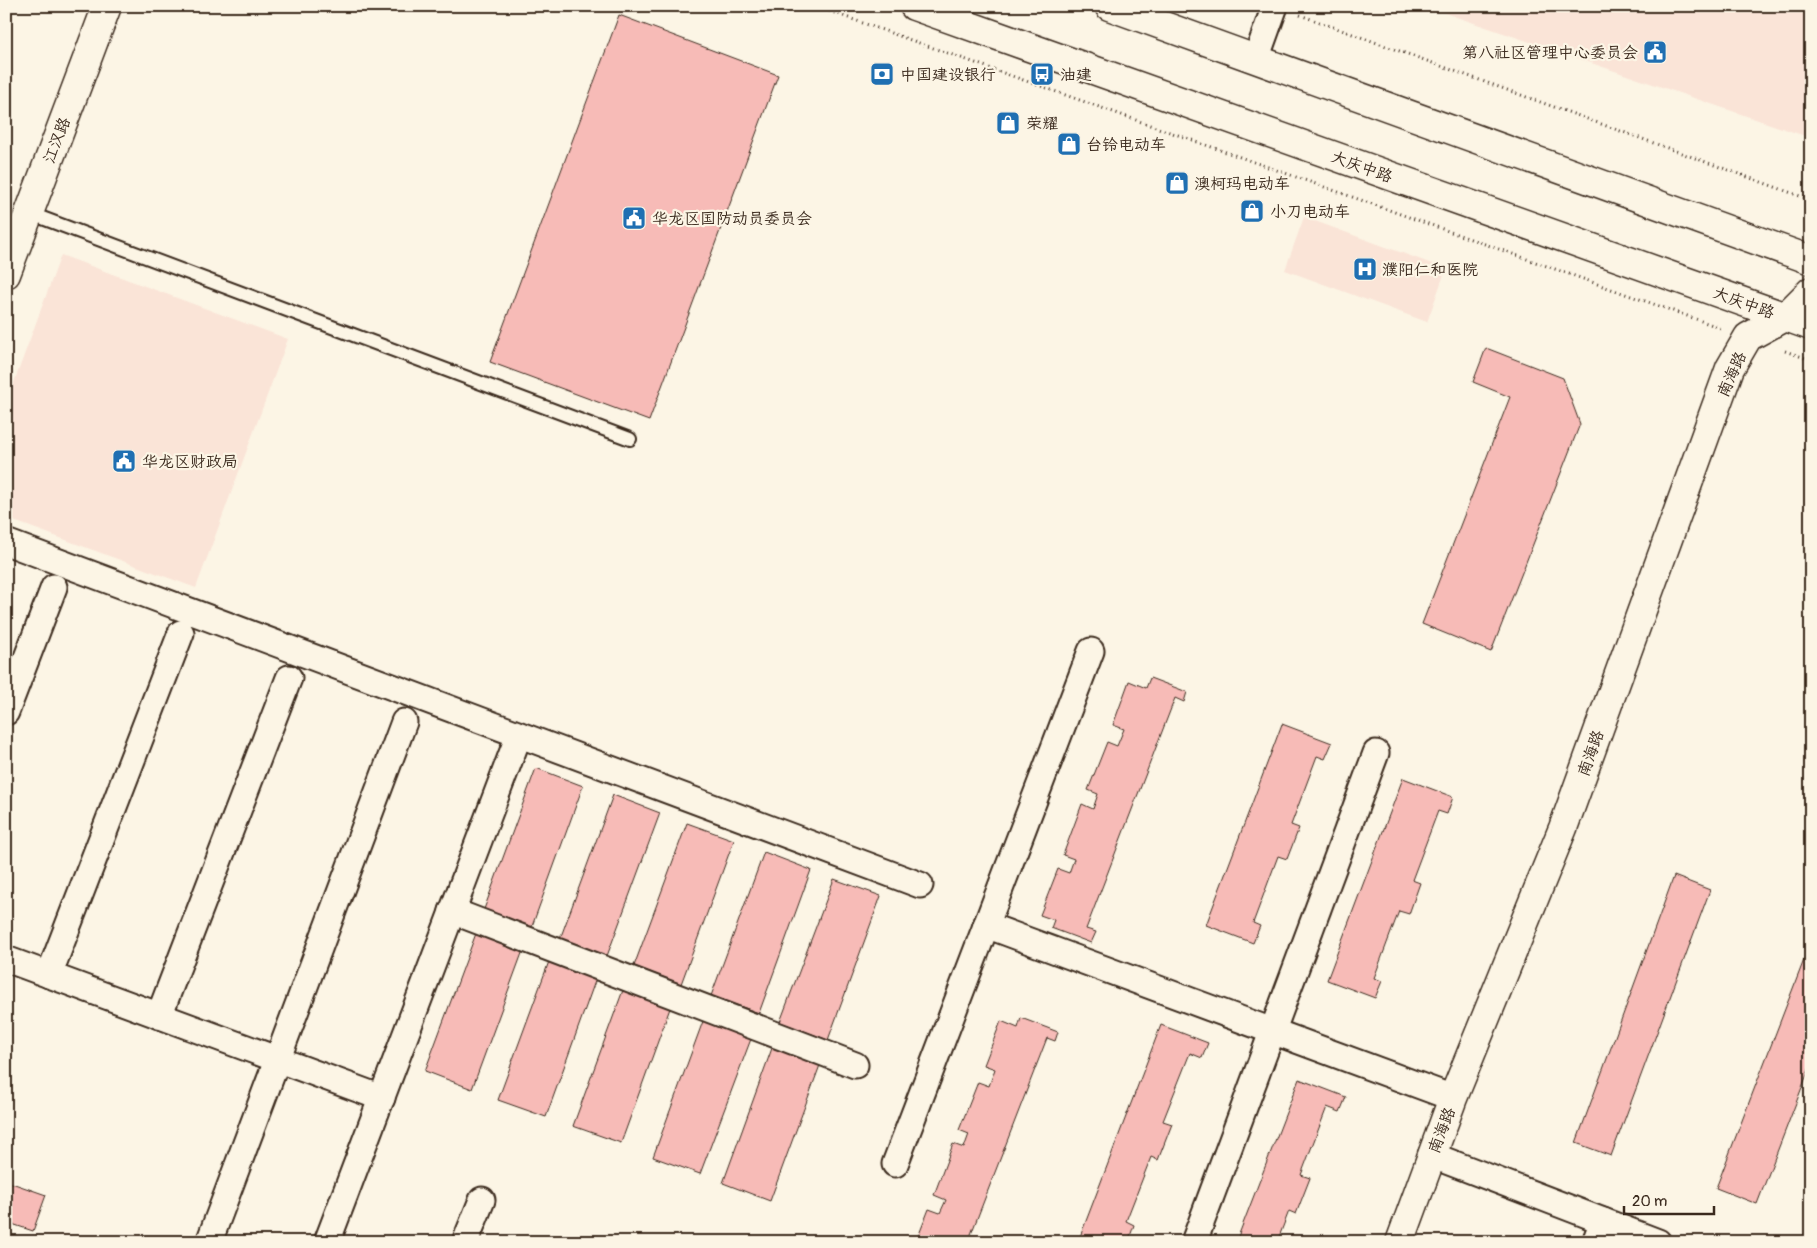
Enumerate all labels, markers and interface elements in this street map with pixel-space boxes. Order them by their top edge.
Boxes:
public building icon: 第八社区管理中心委员会 [1642,39,1668,65]
place label: 第八社区管理中心委员会 [1462,43,1638,63]
bank icon: 中国建设银行 [869,61,895,87]
bus stop icon: 油建 [1029,61,1055,87]
place label: 中国建设银行 [900,65,996,85]
place label: 油建 [1060,65,1092,85]
shop icon: 荣耀 [995,110,1021,136]
street label: 江汉路 [39,114,75,166]
place label: 荣耀 [1026,114,1058,134]
shop icon: 台铃电动车 [1056,131,1082,157]
place label: 台铃电动车 [1086,135,1166,155]
street label: 大庆中路 [1328,147,1395,187]
shop icon: 澳柯玛电动车 [1164,170,1190,196]
place label: 澳柯玛电动车 [1194,174,1290,194]
shop icon: 小刀电动车 [1239,198,1265,224]
place label: 小刀电动车 [1270,202,1350,222]
public building icon: 华龙区国防动员委员会 [621,205,647,231]
place label: 华龙区国防动员委员会 [652,209,812,229]
hospital icon: 濮阳仁和医院 [1352,256,1378,282]
place label: 濮阳仁和医院 [1382,260,1478,280]
street label: 大庆中路 [1710,283,1777,323]
street label: 南海路 [1713,348,1751,400]
public building icon: 华龙区财政局 [111,448,137,474]
place label: 华龙区财政局 [142,452,238,472]
street label: 南海路 [1573,727,1609,779]
street label: 南海路 [1424,1104,1460,1156]
scale bar [1624,1183,1714,1215]
text: 20 m [1632,1192,1667,1211]

